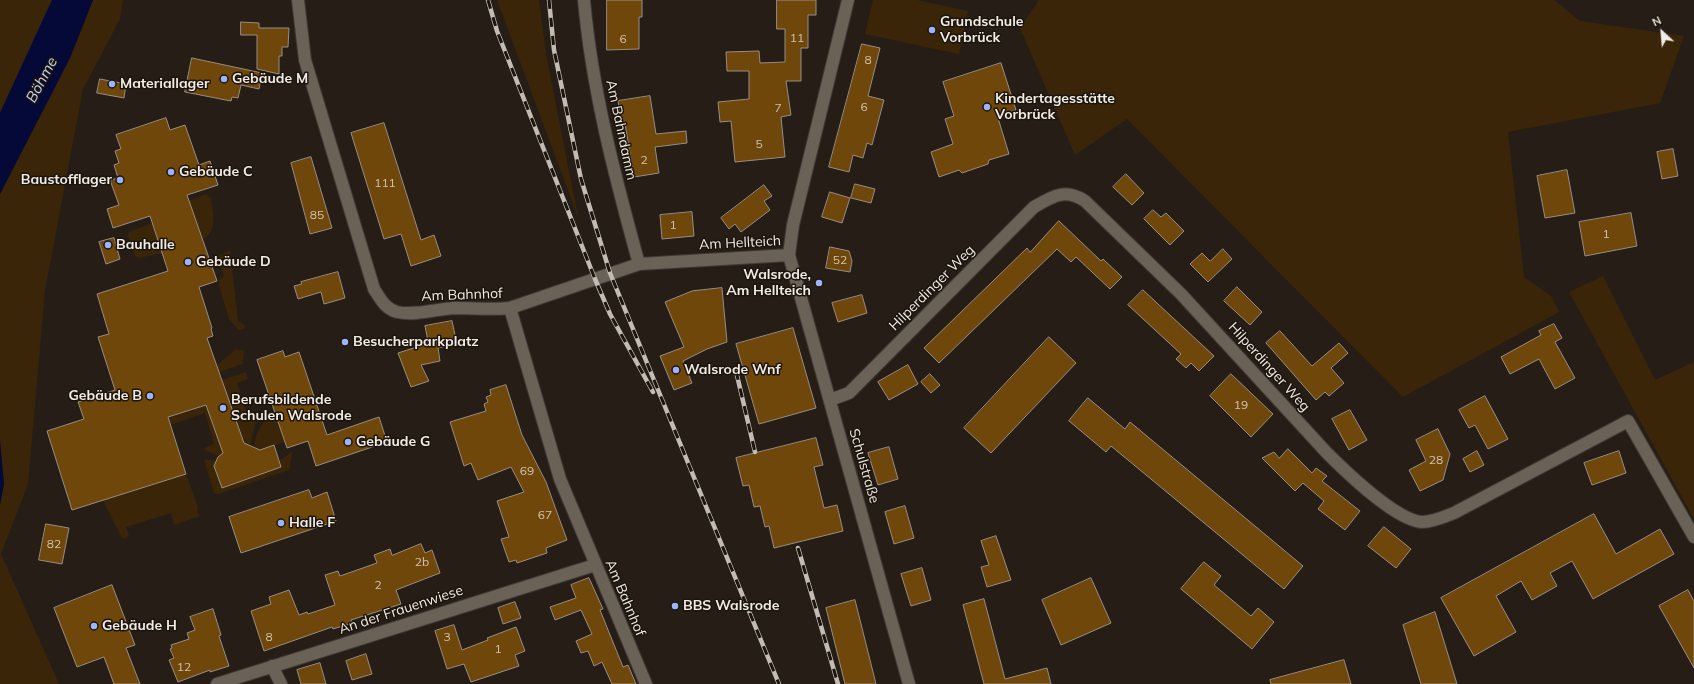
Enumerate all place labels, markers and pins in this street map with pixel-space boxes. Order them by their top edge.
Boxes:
place label: Grundschule Vorbrück [940,14,1024,46]
marker: Grundschule Vorbrück [927,25,937,35]
place label: Gebäude M [232,71,308,87]
marker: Gebäude M [219,74,229,84]
place label: Materiallager [120,76,209,92]
marker: Materiallager [107,79,117,89]
place label: Kindertagesstätte Vorbrück [995,91,1115,124]
marker: Kindertagesstätte Vorbrück [982,102,992,112]
place label: Gebäude C [179,164,253,180]
marker: Gebäude C [166,167,176,177]
place label: Baustofflager [21,172,112,188]
marker: Baustofflager [115,175,125,185]
place label: Bauhalle [116,237,175,253]
marker: Bauhalle [103,240,113,250]
place label: Gebäude D [196,254,271,270]
marker: Gebäude D [183,257,193,267]
place label: Walsrode, Am Hellteich [726,267,811,300]
marker: Walsrode, Am Hellteich [814,278,824,288]
place label: Besucherparkplatz [353,334,479,350]
marker: Besucherparkplatz [340,337,350,347]
place label: Walsrode Wnf [684,362,781,378]
marker: Walsrode Wnf [671,365,681,375]
place label: Gebäude B [68,388,142,404]
marker: Gebäude B [145,391,155,401]
place label: Berufsbildende Schulen Walsrode [231,392,352,424]
marker: Berufsbildende Schulen Walsrode [218,403,228,413]
place label: Gebäude G [356,434,430,450]
marker: Gebäude G [343,437,353,447]
place label: Halle F [289,515,335,531]
marker: Halle F [276,518,286,528]
place label: BBS Walsrode [683,598,779,614]
marker: BBS Walsrode [670,601,680,611]
place label: Gebäude H [102,618,177,634]
marker: Gebäude H [89,621,99,631]

